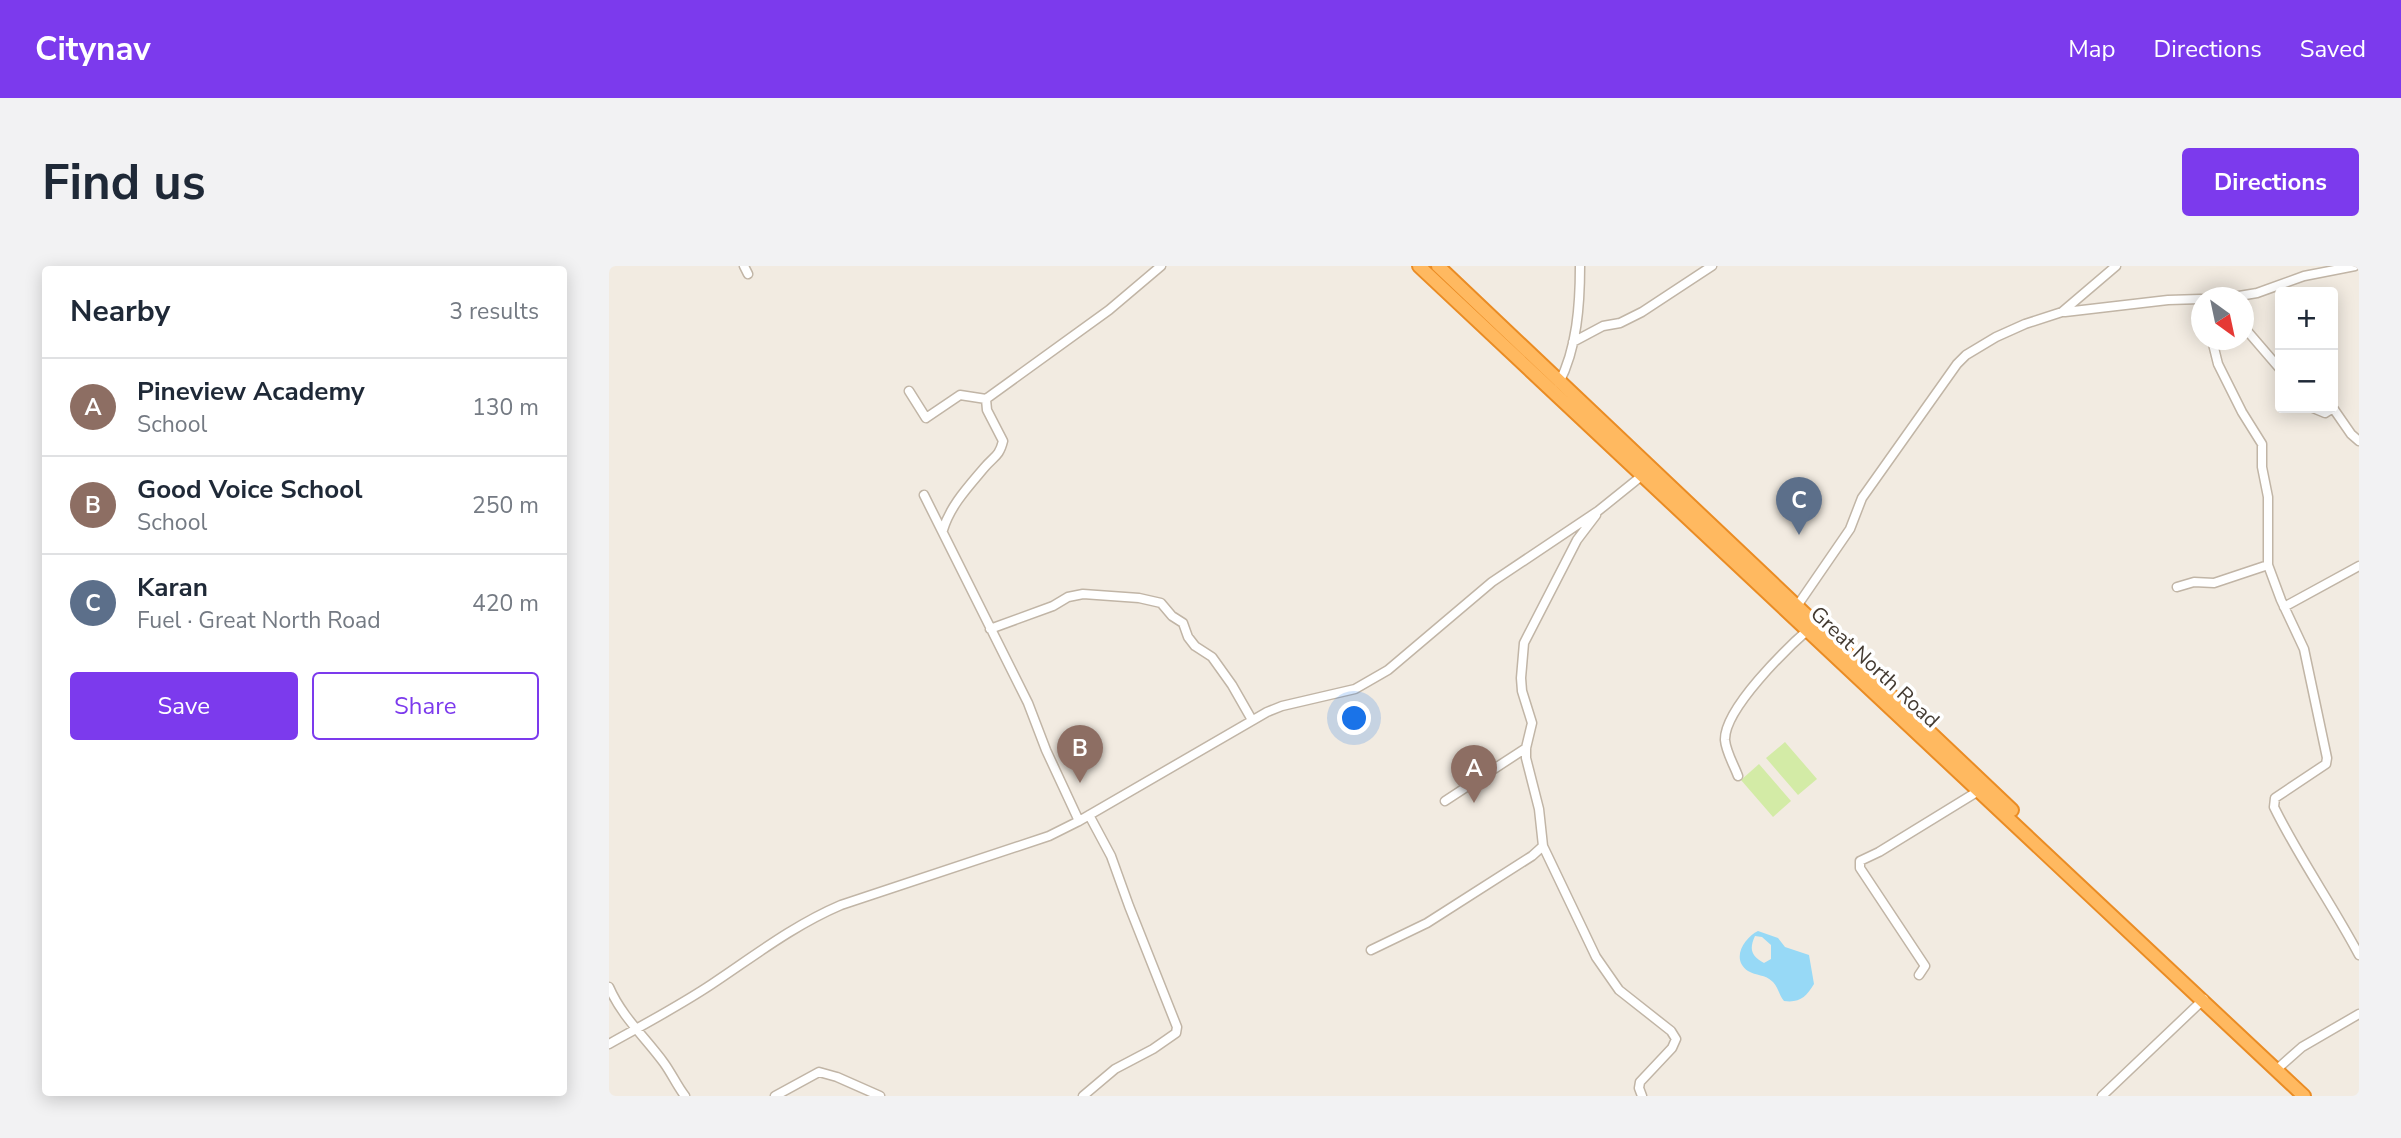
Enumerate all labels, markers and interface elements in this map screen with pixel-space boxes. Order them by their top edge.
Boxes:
text: Citynav [35,27,151,72]
text: Map [2068,33,2115,65]
text: Directions [2153,33,2262,65]
text: Saved [2300,33,2366,65]
button: Directions [2182,148,2359,216]
text: Find us [42,149,206,216]
north arrow [2191,287,2254,350]
map controls [2275,287,2338,413]
button: + [2275,287,2338,350]
text: Nearby [70,291,170,332]
text: 3 results [449,296,539,327]
button: − [2275,350,2338,413]
text: Pineview Academy [137,374,365,409]
text: A [84,392,102,423]
text: 130 m [472,392,539,423]
text: School [137,409,207,440]
text: Good Voice School [137,472,362,507]
pin: C [1776,477,1822,535]
text: B [85,490,101,521]
text: 250 m [472,490,539,521]
text: School [137,507,207,538]
text: Karan [137,570,208,605]
text: C [85,588,101,619]
text: 420 m [472,588,539,619]
street label: Great North Road [1805,600,1945,734]
text: Fuel · Great North Road [137,605,381,636]
button: Save [70,672,298,740]
button: Share [312,672,539,740]
your location [1337,701,1371,735]
pin: B [1057,725,1103,783]
pin: A [1451,745,1497,803]

